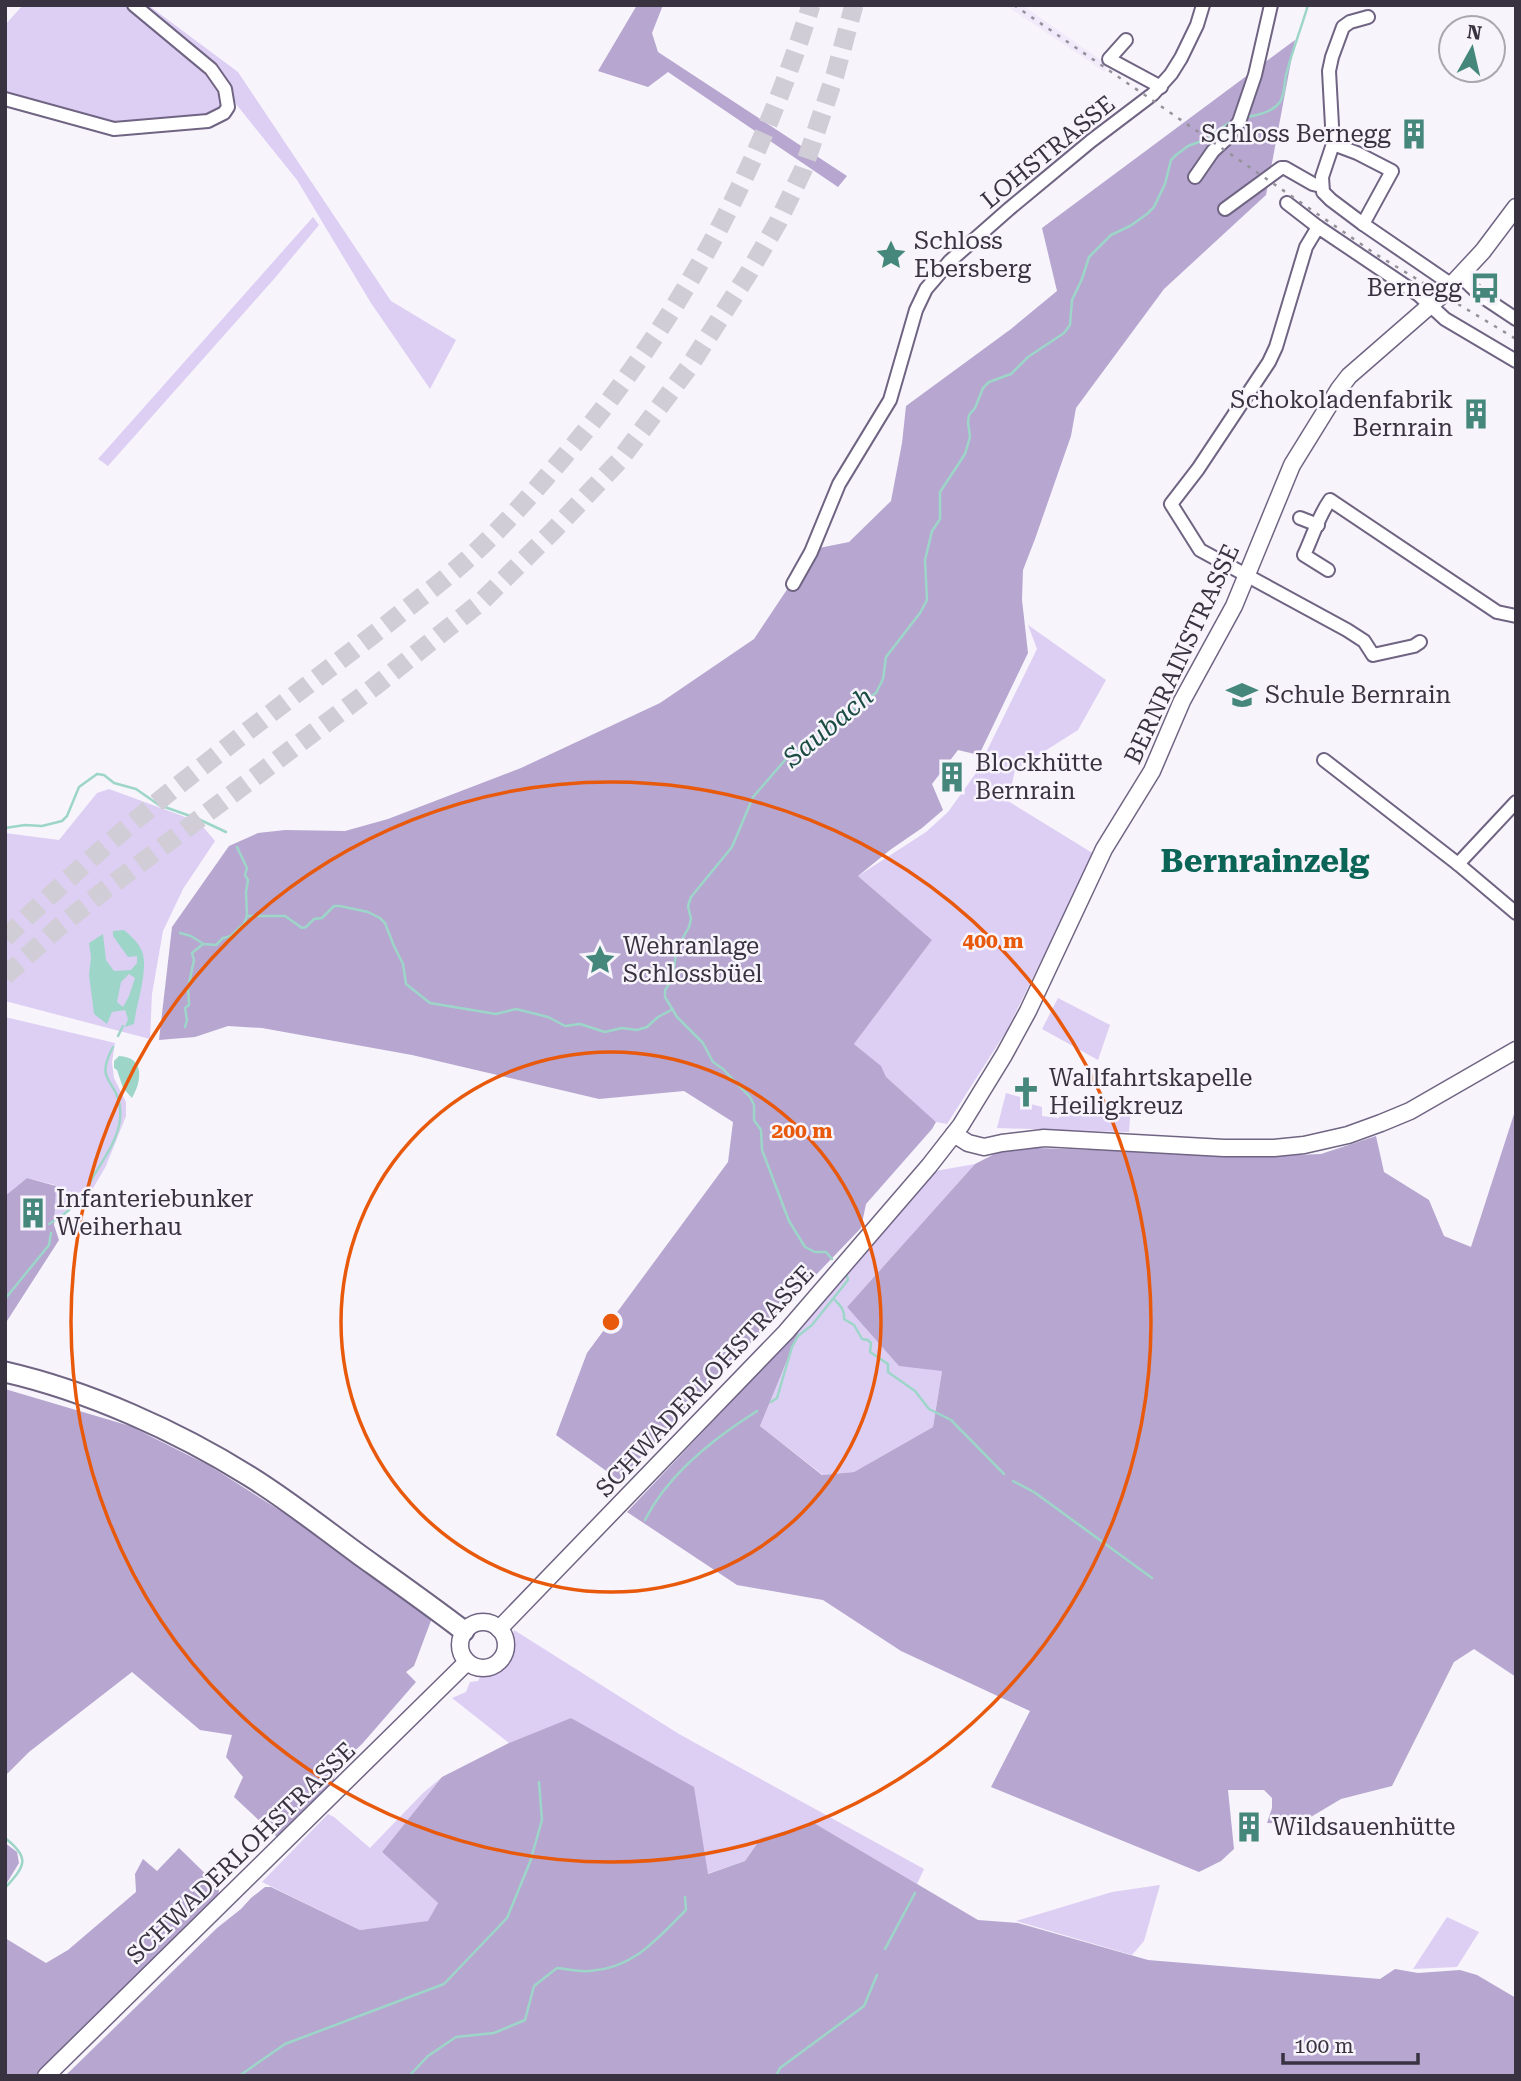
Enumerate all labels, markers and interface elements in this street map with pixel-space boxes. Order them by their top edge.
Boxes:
north arrow [1437,14,1507,84]
text: N [1465,20,1484,45]
street label: LOHSTRASSE [976,90,1120,214]
building icon: Schloss Bernegg [1397,117,1431,151]
place label: Schloss Bernegg [1201,120,1391,148]
place label: Schloss Ebersberg [914,227,1031,283]
place icon: Schloss Ebersberg [874,238,908,272]
bus stop icon: Bernegg [1468,271,1502,305]
place label: Bernegg [1367,274,1462,302]
place label: Schokoladenfabrik Bernrain [1230,386,1453,442]
building icon: Schokoladenfabrik Bernrain [1459,397,1493,431]
street label: BERNRAINSTRASSE [1119,540,1245,768]
school or university icon: Schule Bernrain [1225,678,1259,712]
water label: Saubach [776,681,879,774]
place label: Schule Bernrain [1265,681,1451,709]
place label: Blockhütte Bernrain [975,749,1103,805]
building icon: Blockhütte Bernrain [935,760,969,794]
district label: Bernrainzelg [1161,842,1370,880]
text: 400 m [963,929,1023,953]
place label: Wehranlage Schlossbüel [623,932,763,988]
place icon: Wehranlage Schlossbüel [583,943,617,977]
place label: Wallfahrtskapelle Heiligkreuz [1049,1064,1252,1120]
church icon: Wallfahrtskapelle Heiligkreuz [1009,1075,1043,1109]
text: 200 m [772,1119,832,1143]
place label: Infanteriebunker Weiherhau [56,1185,254,1241]
building icon: Infanteriebunker Weiherhau [16,1196,50,1230]
street label: SCHWADERLOHSTRASSE [590,1259,820,1503]
centre of rings [599,1310,623,1334]
street label: SCHWADERLOHSTRASSE [121,1736,361,1970]
building icon: Wildsauenhütte [1232,1810,1266,1844]
place label: Wildsauenhütte [1272,1813,1456,1841]
scale bar [1283,2022,1418,2066]
text: 100 m [1294,2034,1354,2058]

